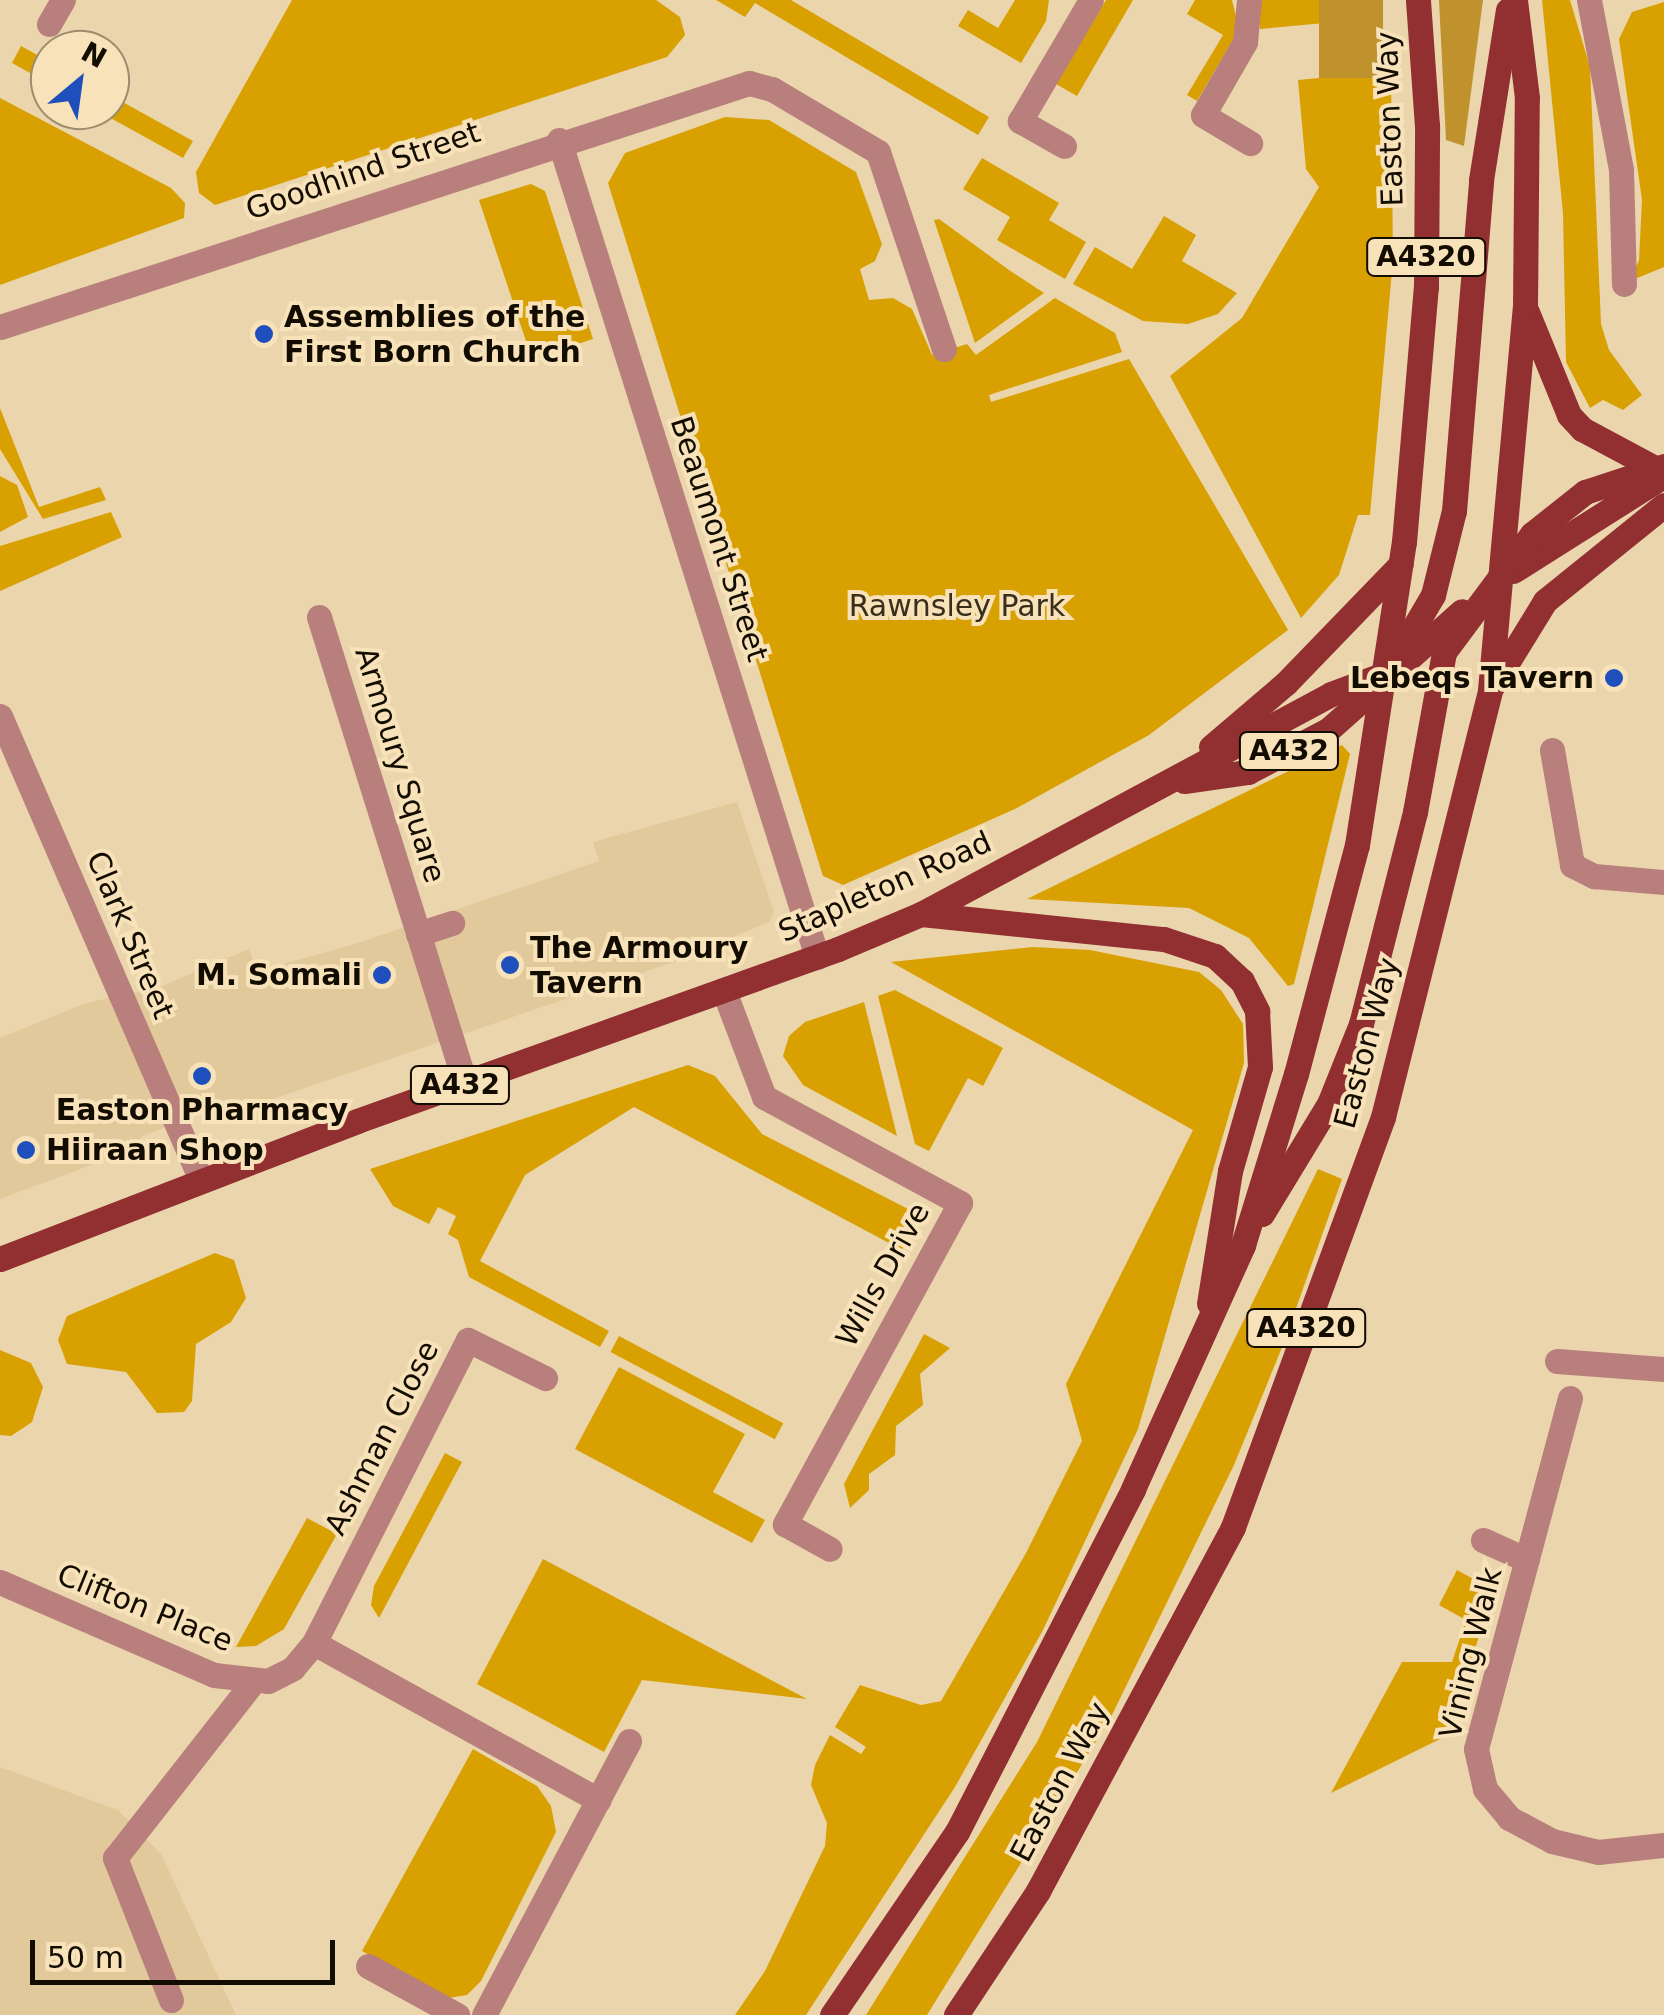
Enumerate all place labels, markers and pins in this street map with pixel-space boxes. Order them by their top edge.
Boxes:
place label: Assemblies of the First Born Church [284,299,585,370]
marker: Assemblies of the First Born Church [253,323,275,345]
place label: Lebeqs Tavern [1350,660,1594,696]
marker: Lebeqs Tavern [1603,667,1625,689]
place label: The Armoury Tavern [530,930,748,1000]
marker: The Armoury Tavern [499,954,521,976]
place label: M. Somali [196,957,362,993]
marker: M. Somali [371,964,393,986]
marker: Easton Pharmacy [191,1065,213,1087]
place label: Easton Pharmacy [56,1092,348,1128]
place label: Hiiraan Shop [46,1132,264,1168]
marker: Hiiraan Shop [15,1139,37,1161]

